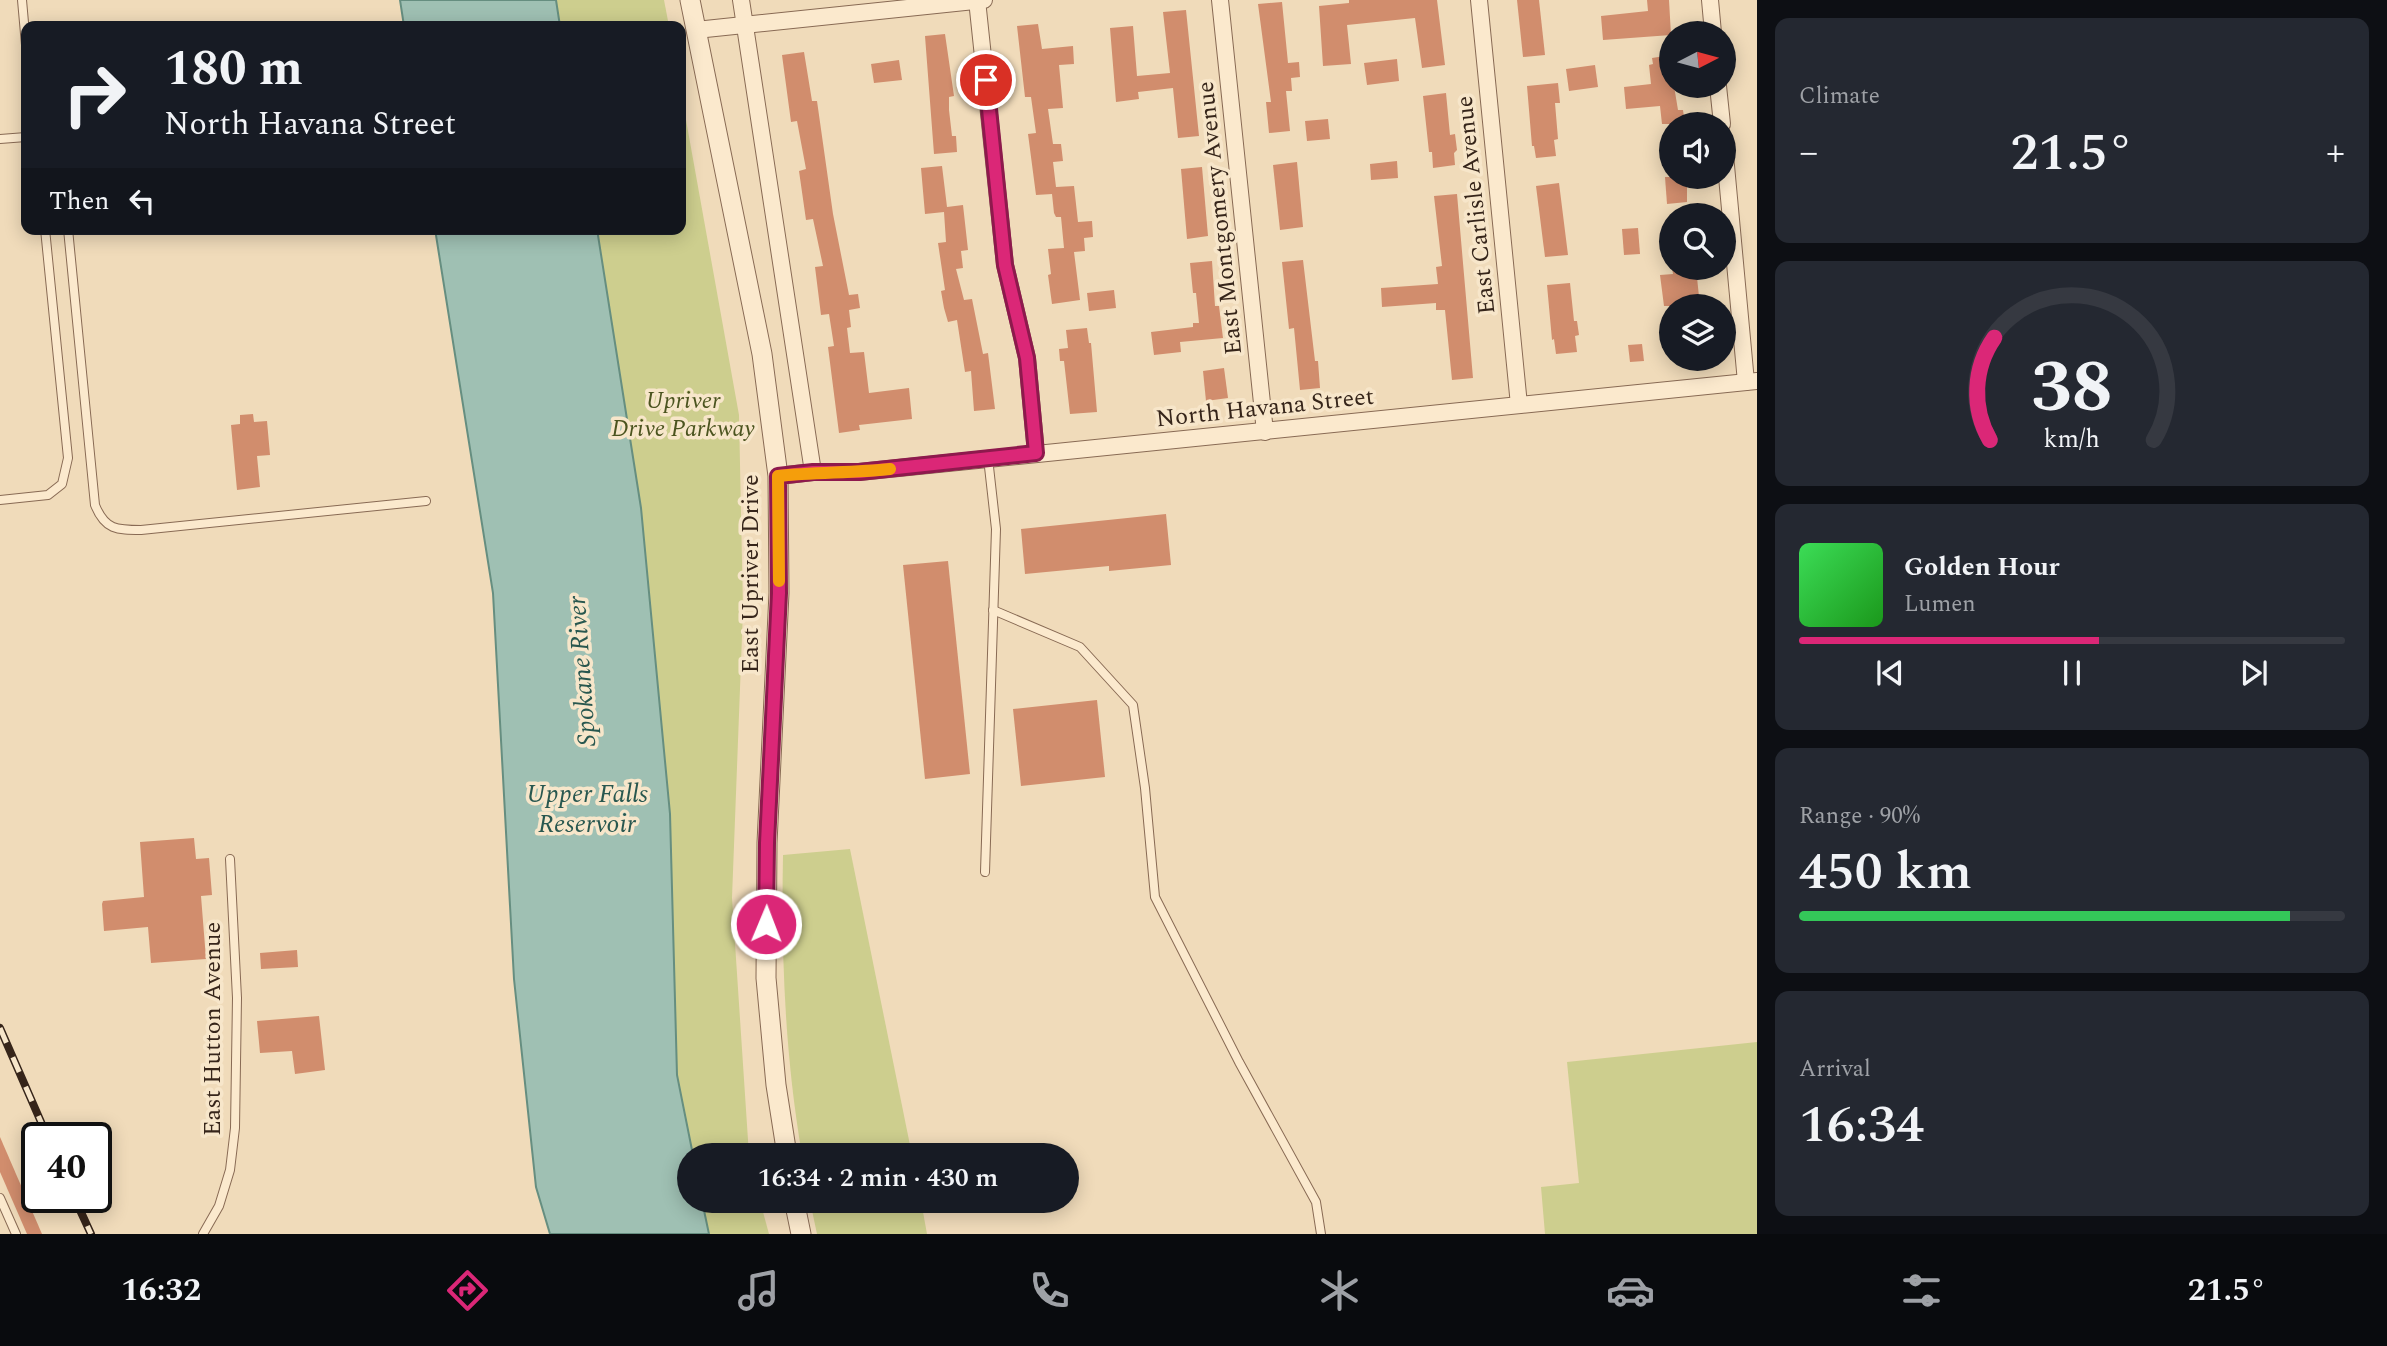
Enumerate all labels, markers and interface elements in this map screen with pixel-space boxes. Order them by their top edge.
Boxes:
north arrow [1659,21,1736,98]
map controls [1659,21,1736,371]
text: 180 m [164,32,303,107]
icon: right [49,49,140,140]
pin [956,50,1016,110]
icon: arrive [967,61,1005,99]
street label: East Montgomery Avenue [1188,79,1252,357]
text: Climate [1799,79,1880,114]
street label: East Carlisle Avenue [1447,94,1505,316]
text: North Havana Street [164,100,456,149]
button: sound [1659,112,1736,189]
text: 21.5° [2010,114,2134,193]
text: − [1799,124,1818,182]
text: + [2326,124,2345,182]
text: Then [49,181,109,221]
icon: left [123,182,161,220]
button: search [1659,203,1736,280]
button: layers [1659,294,1736,371]
text: 38 [2031,333,2113,444]
street label: North Havana Street [1154,379,1376,437]
park label: Upriver Drive Parkway [611,383,755,447]
text: km/h [2044,421,2100,459]
street label: East Upriver Drive [733,474,769,674]
text: Golden Hour [1904,547,2060,587]
text: Lumen [1904,587,1976,622]
water label: Spokane River [557,593,607,748]
icon: previous [1871,654,1909,692]
icon: pause [2053,654,2091,692]
icon: next [2235,654,2273,692]
water label: Upper Falls Reservoir [526,774,648,844]
text: Range · 90% [1799,799,1920,834]
text: 450 km [1799,833,1972,912]
position arrow [729,887,803,961]
street label: East Hutton Avenue [195,922,231,1136]
text: Arrival [1799,1052,1871,1087]
text: 16:34 [1799,1086,1924,1165]
speed limit sign: 40 [21,1122,112,1213]
text: 16:34 · 2 min · 430 m [758,1158,998,1198]
text: 16:32 [121,1266,201,1315]
icon: directions [443,1266,492,1315]
icon: music [734,1266,783,1315]
icon: phone [1025,1266,1074,1315]
icon: climate [1315,1266,1364,1315]
icon: car [1606,1266,1655,1315]
icon: filters [1897,1266,1946,1315]
text: 21.5° [2188,1266,2266,1315]

